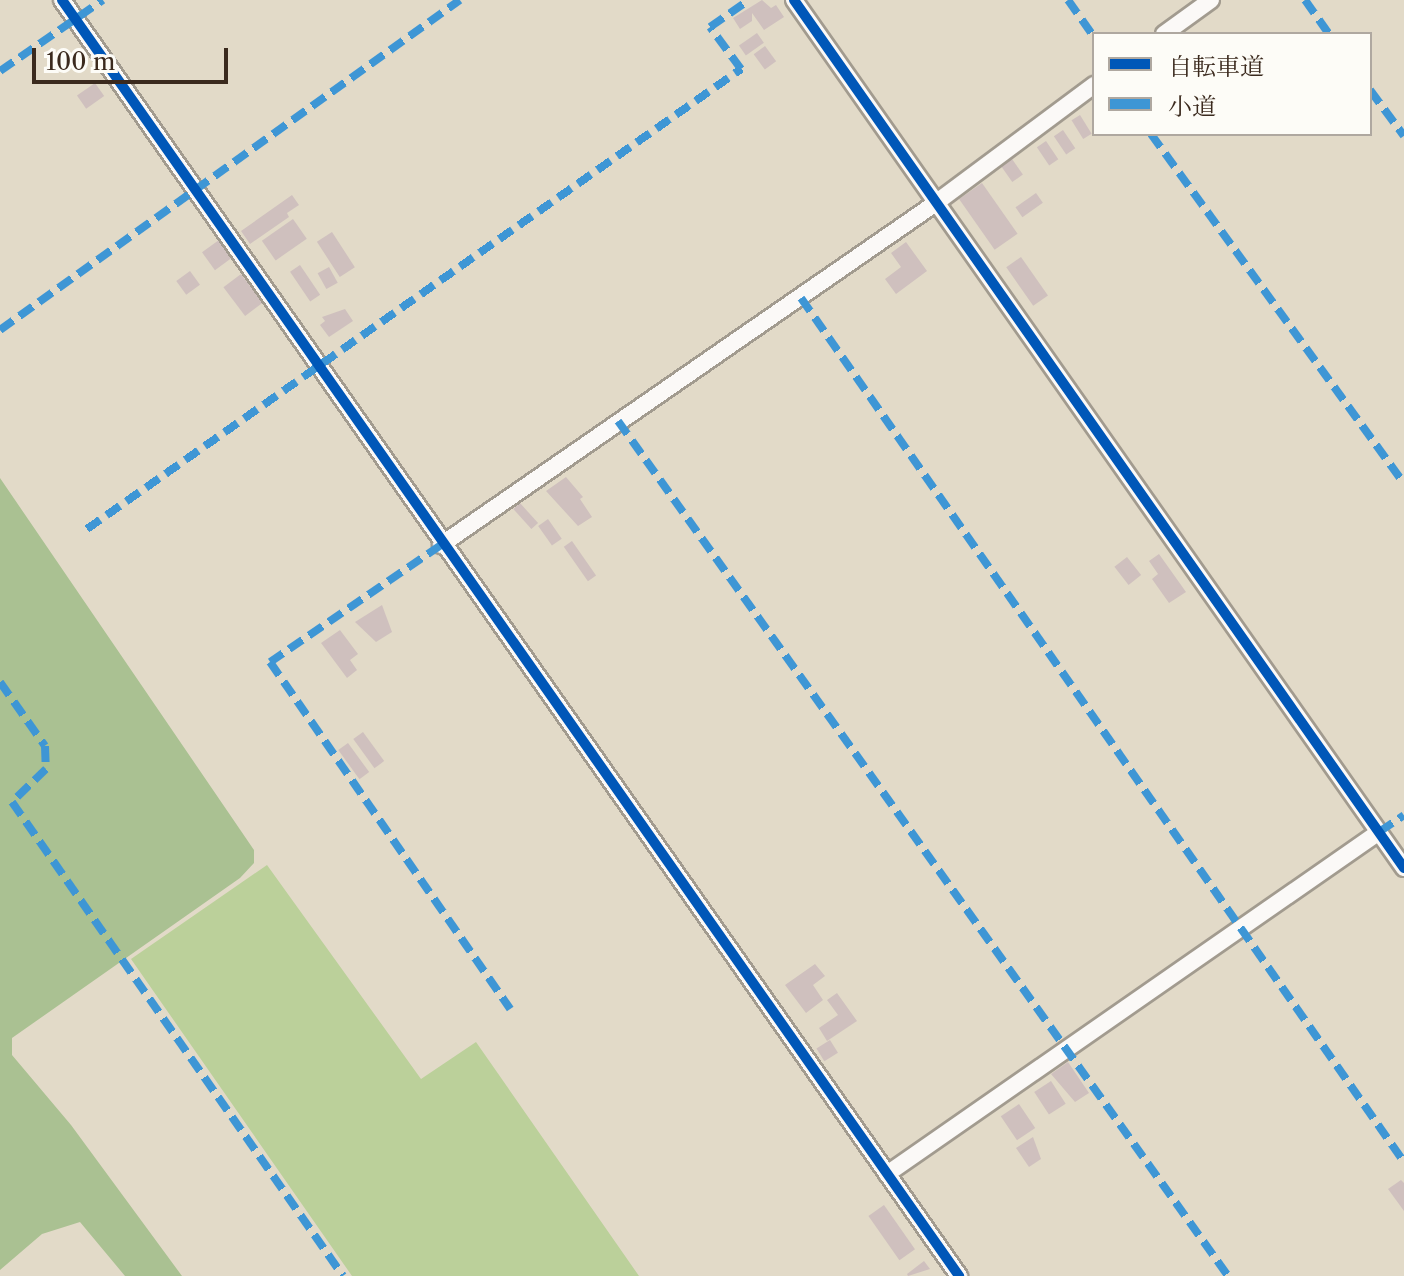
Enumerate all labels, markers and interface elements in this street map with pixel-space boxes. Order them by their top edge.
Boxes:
scale bar [36,32,232,82]
legend [1092,32,1372,136]
text: 100 m [46,47,115,76]
text: 自転車道 [1168,52,1264,81]
text: 小道 [1168,92,1216,121]

